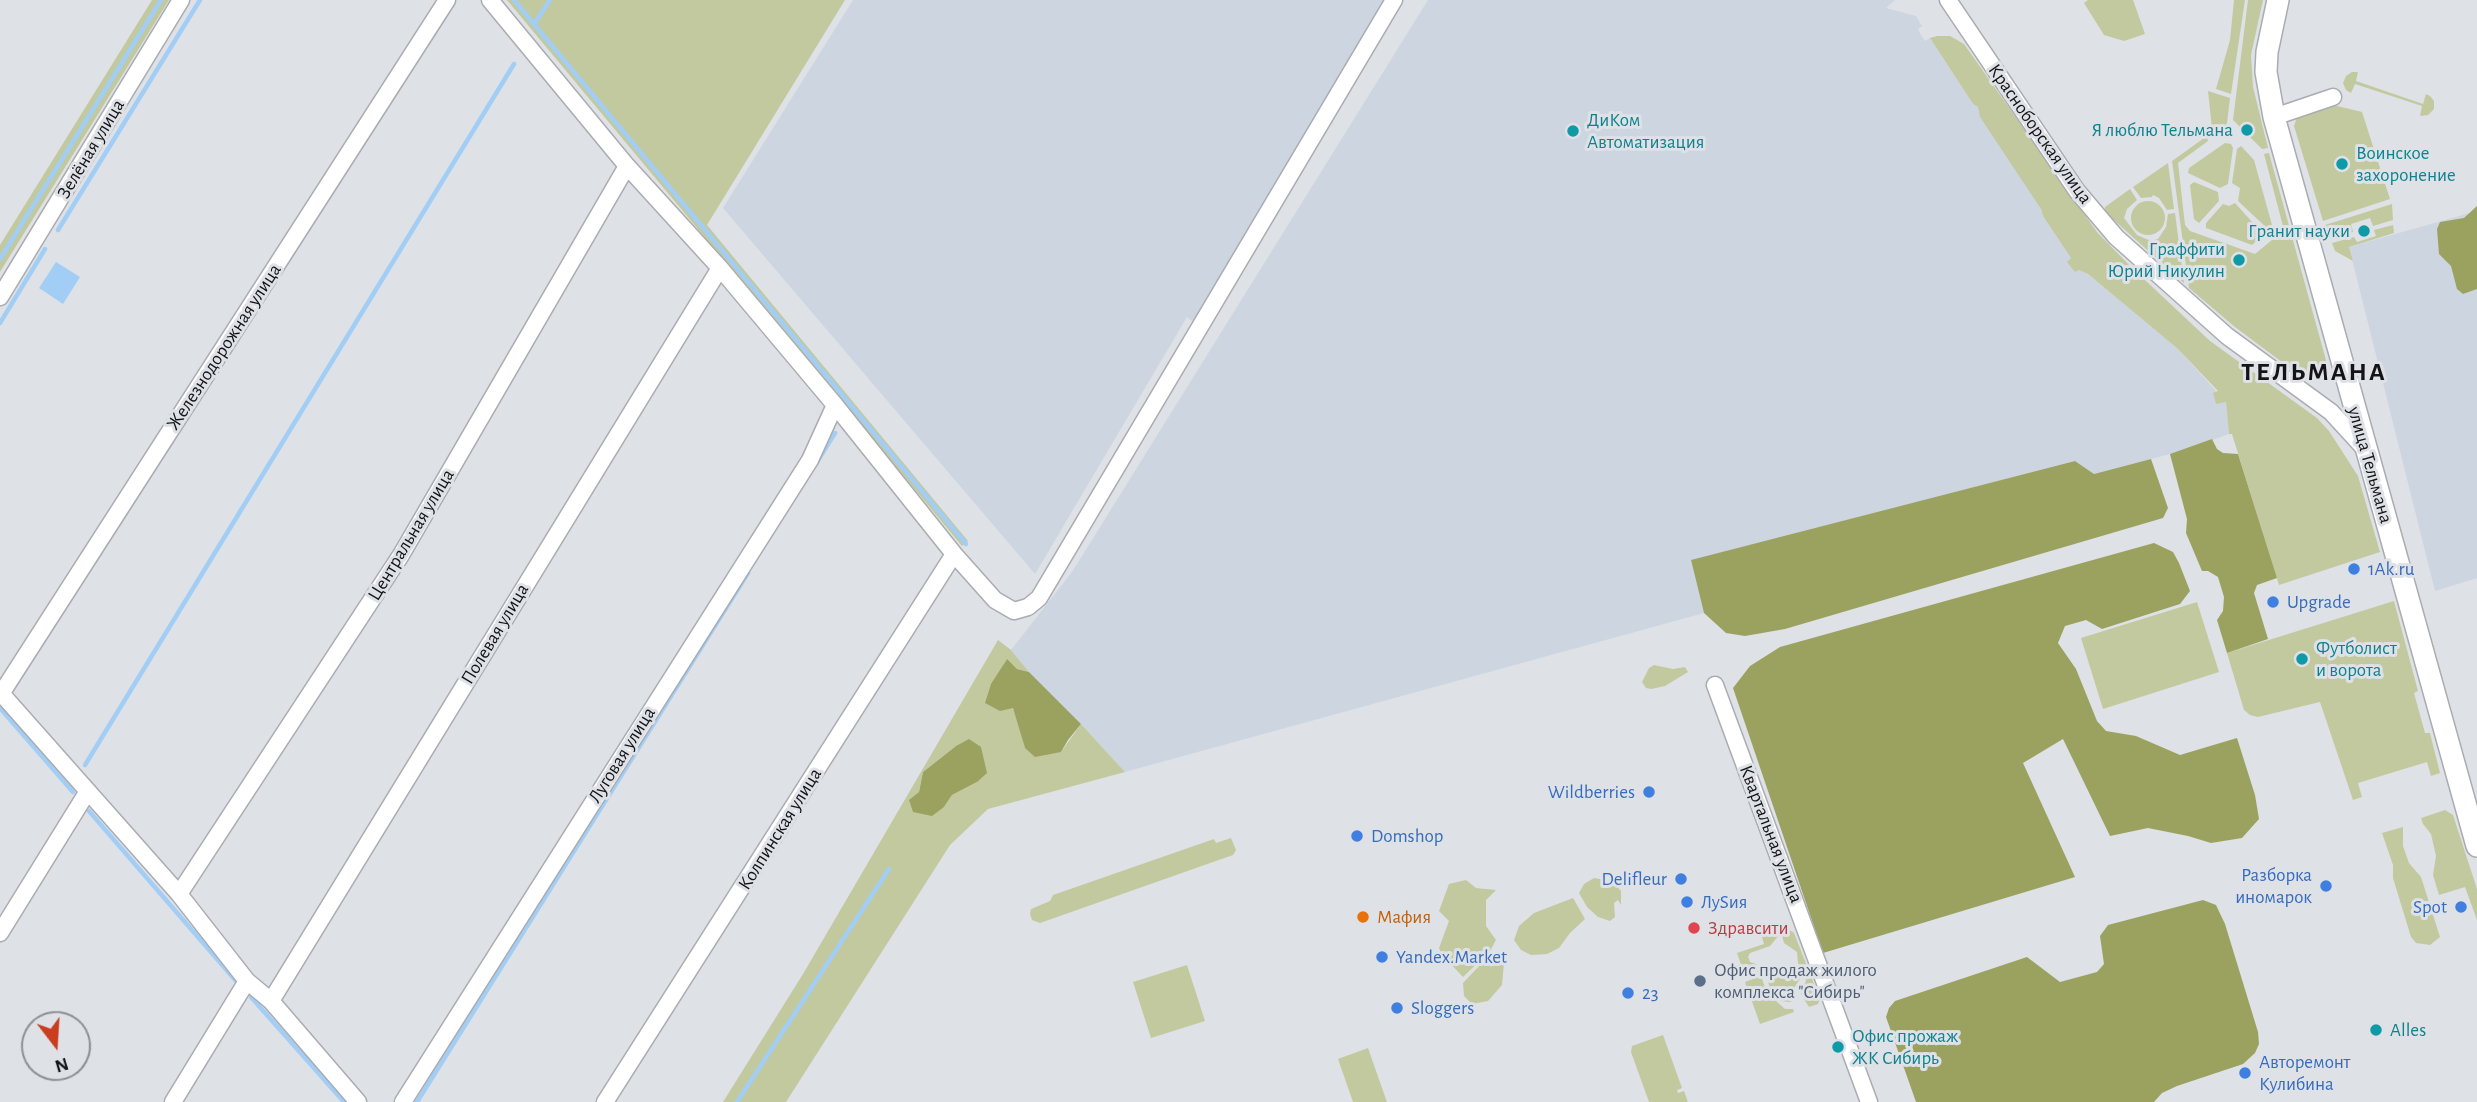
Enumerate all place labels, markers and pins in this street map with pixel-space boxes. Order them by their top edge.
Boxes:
place label: ДиКом Автоматизация [1587,109,1704,153]
place label: Я люблю Тельмана [2092,119,2233,141]
marker: Я люблю Тельмана [2239,122,2255,138]
marker: ДиКом Автоматизация [1565,123,1581,139]
place label: Воинское захоронение [2356,142,2456,186]
marker: Воинское захоронение [2334,156,2350,172]
place label: Гранит науки [2248,220,2350,242]
marker: Гранит науки [2356,223,2372,239]
place label: Граффити Юрий Никулин [2107,238,2225,282]
marker: Граффити Юрий Никулин [2231,252,2247,268]
place label: 1Ak.ru [2368,558,2414,580]
marker: 1Ak.ru [2346,561,2362,577]
place label: Upgrade [2287,591,2351,613]
marker: Upgrade [2265,594,2281,610]
place label: Футболист и ворота [2316,637,2397,681]
marker: Футболист и ворота [2294,651,2310,667]
place label: Wildberries [1548,781,1635,803]
marker: Wildberries [1641,784,1657,800]
place label: Domshop [1371,825,1444,847]
marker: Domshop [1349,828,1365,844]
place label: Разборка иномарок [2235,864,2312,908]
place label: Delifleur [1601,868,1667,890]
marker: Delifleur [1673,871,1689,887]
marker: Разборка иномарок [2318,878,2334,894]
place label: ЛуSия [1701,891,1748,913]
marker: ЛуSия [1679,894,1695,910]
place label: Spot [2413,896,2447,918]
marker: Spot [2453,899,2469,915]
place label: Мафия [1377,906,1431,928]
marker: Мафия [1355,909,1371,925]
place label: Здравсити [1708,917,1789,939]
marker: Здравсити [1686,920,1702,936]
place label: Yandex.Market [1396,946,1507,968]
marker: Yandex.Market [1374,949,1390,965]
place label: Офис продаж жилого комплекса "Сибирь" [1714,959,1877,1003]
marker: Офис продаж жилого комплекса "Сибирь" [1692,973,1708,989]
place label: 23 [1642,982,1658,1004]
marker: 23 [1620,985,1636,1001]
place label: Sloggers [1411,997,1474,1019]
marker: Sloggers [1389,1000,1405,1016]
place label: Alles [2390,1019,2426,1041]
marker: Alles [2368,1022,2384,1038]
place label: Офис прожаж ЖК Сибирь [1852,1025,1958,1069]
marker: Офис прожаж ЖК Сибирь [1830,1039,1846,1055]
place label: Авторемонт Кулибина [2259,1051,2350,1095]
marker: Авторемонт Кулибина [2237,1065,2253,1081]

